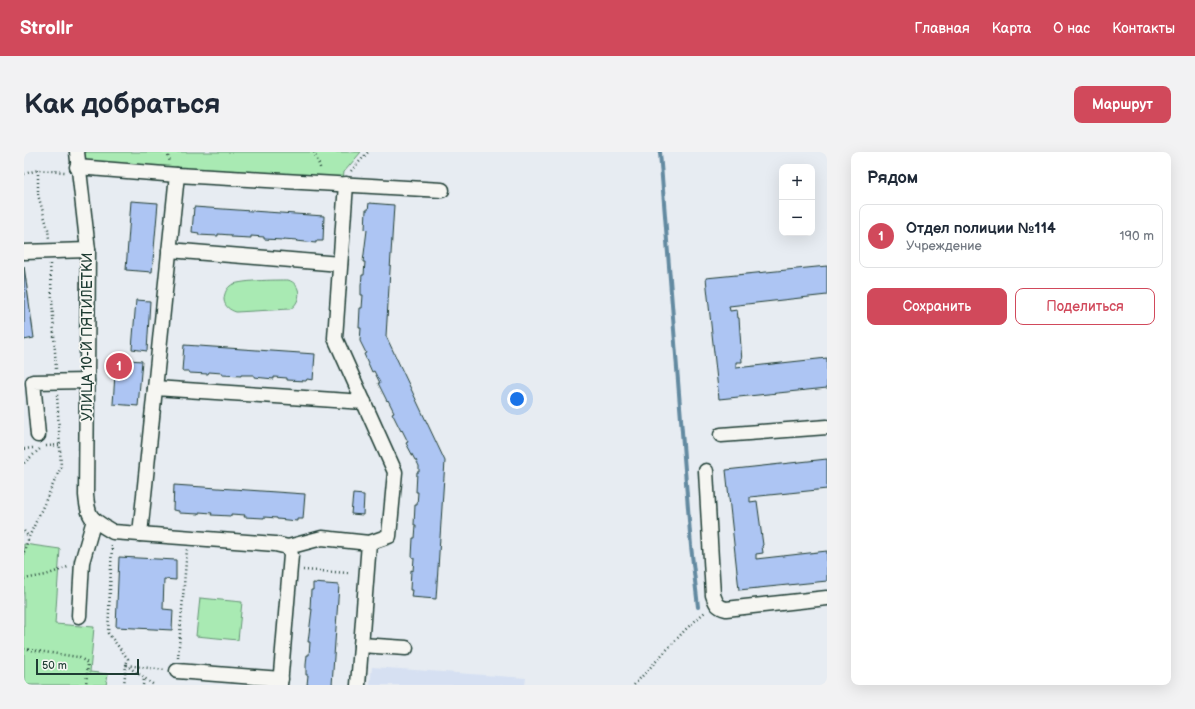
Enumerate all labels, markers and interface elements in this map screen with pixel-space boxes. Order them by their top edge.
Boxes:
text: Strollr [20,17,73,40]
text: Главная [915,20,970,37]
text: Карта [992,20,1031,37]
text: О нас [1053,20,1090,37]
text: Контакты [1112,20,1175,37]
button: Маршрут [1074,86,1171,123]
text: Как добраться [24,88,221,121]
map controls [779,164,815,236]
button: + [779,164,815,200]
text: Рядом [867,168,918,188]
button: − [779,200,815,236]
text: Отдел полиции №114 [906,219,1056,238]
text: 1 [878,228,884,244]
text: 190 m [1120,228,1154,244]
text: Учреждение [906,238,982,254]
street label: УЛИЦА 10-Й ПЯТИЛЕТКИ [79,253,96,421]
button: Сохранить [867,288,1007,325]
button: Поделиться [1015,288,1155,325]
pin: 1 [106,351,132,381]
your location [507,389,527,409]
scale bar [36,657,139,676]
text: 50 m [42,659,67,672]

